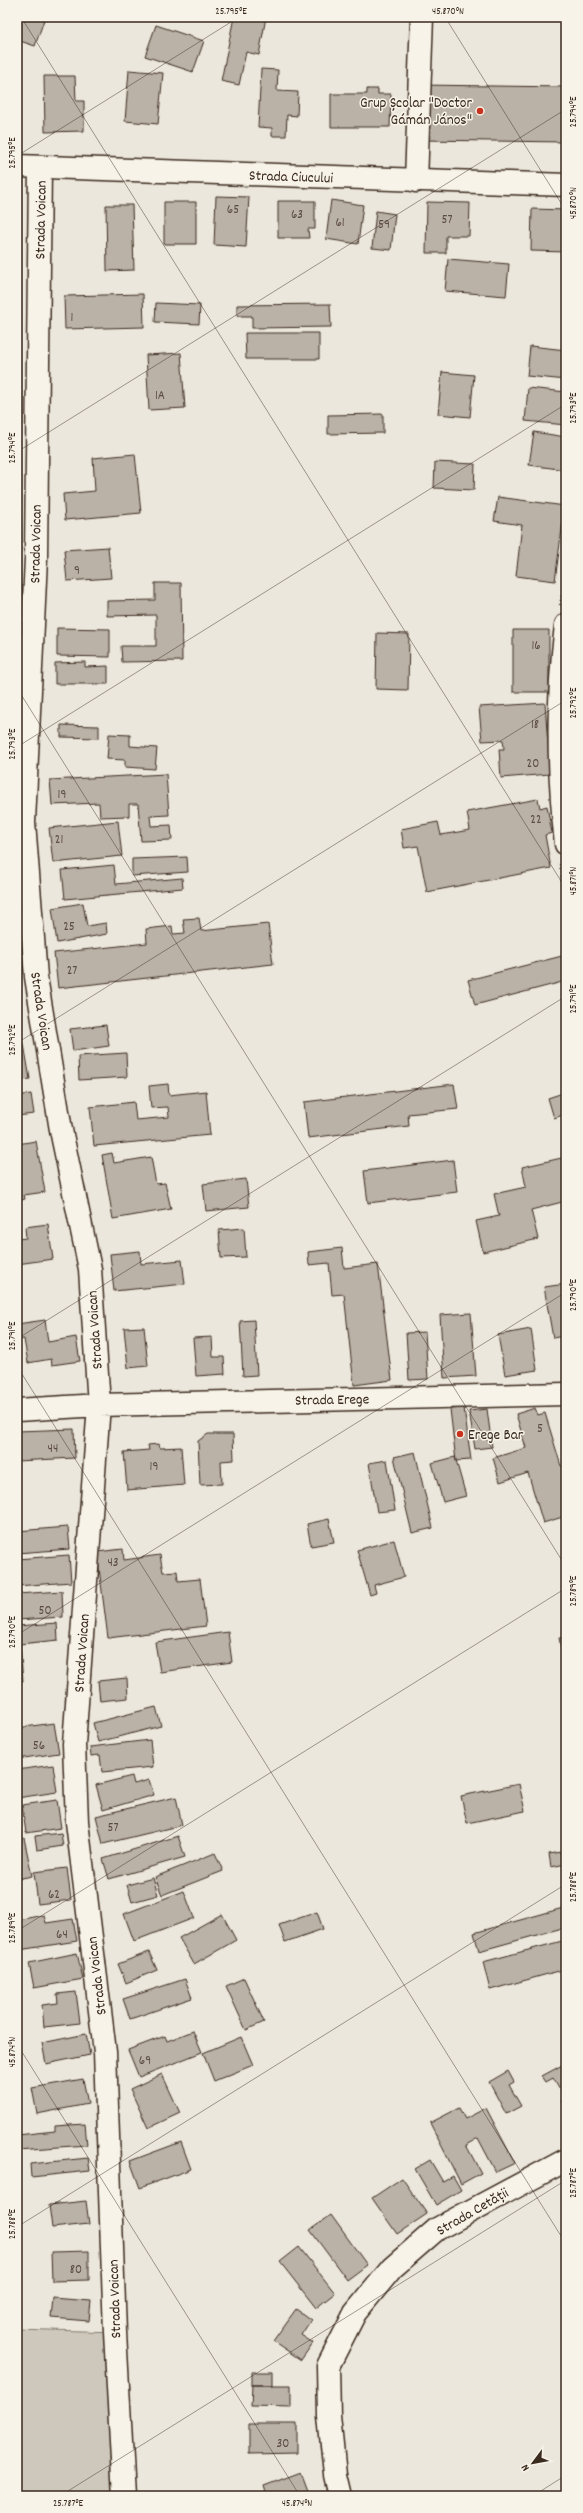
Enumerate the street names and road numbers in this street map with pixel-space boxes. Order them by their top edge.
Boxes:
street label: Strada Ciucului [248,166,334,190]
street label: Strada Voican [30,180,54,260]
street label: Strada Voican [25,504,49,584]
street label: Strada Voican [23,971,57,1052]
street label: Strada Voican [82,1290,110,1370]
street label: Strada Erege [295,1389,370,1413]
street label: Strada Voican [69,1613,97,1693]
street label: Strada Voican [82,1935,114,2016]
street label: Strada Cetății [433,2183,513,2242]
street label: Strada Voican [104,2259,128,2339]

